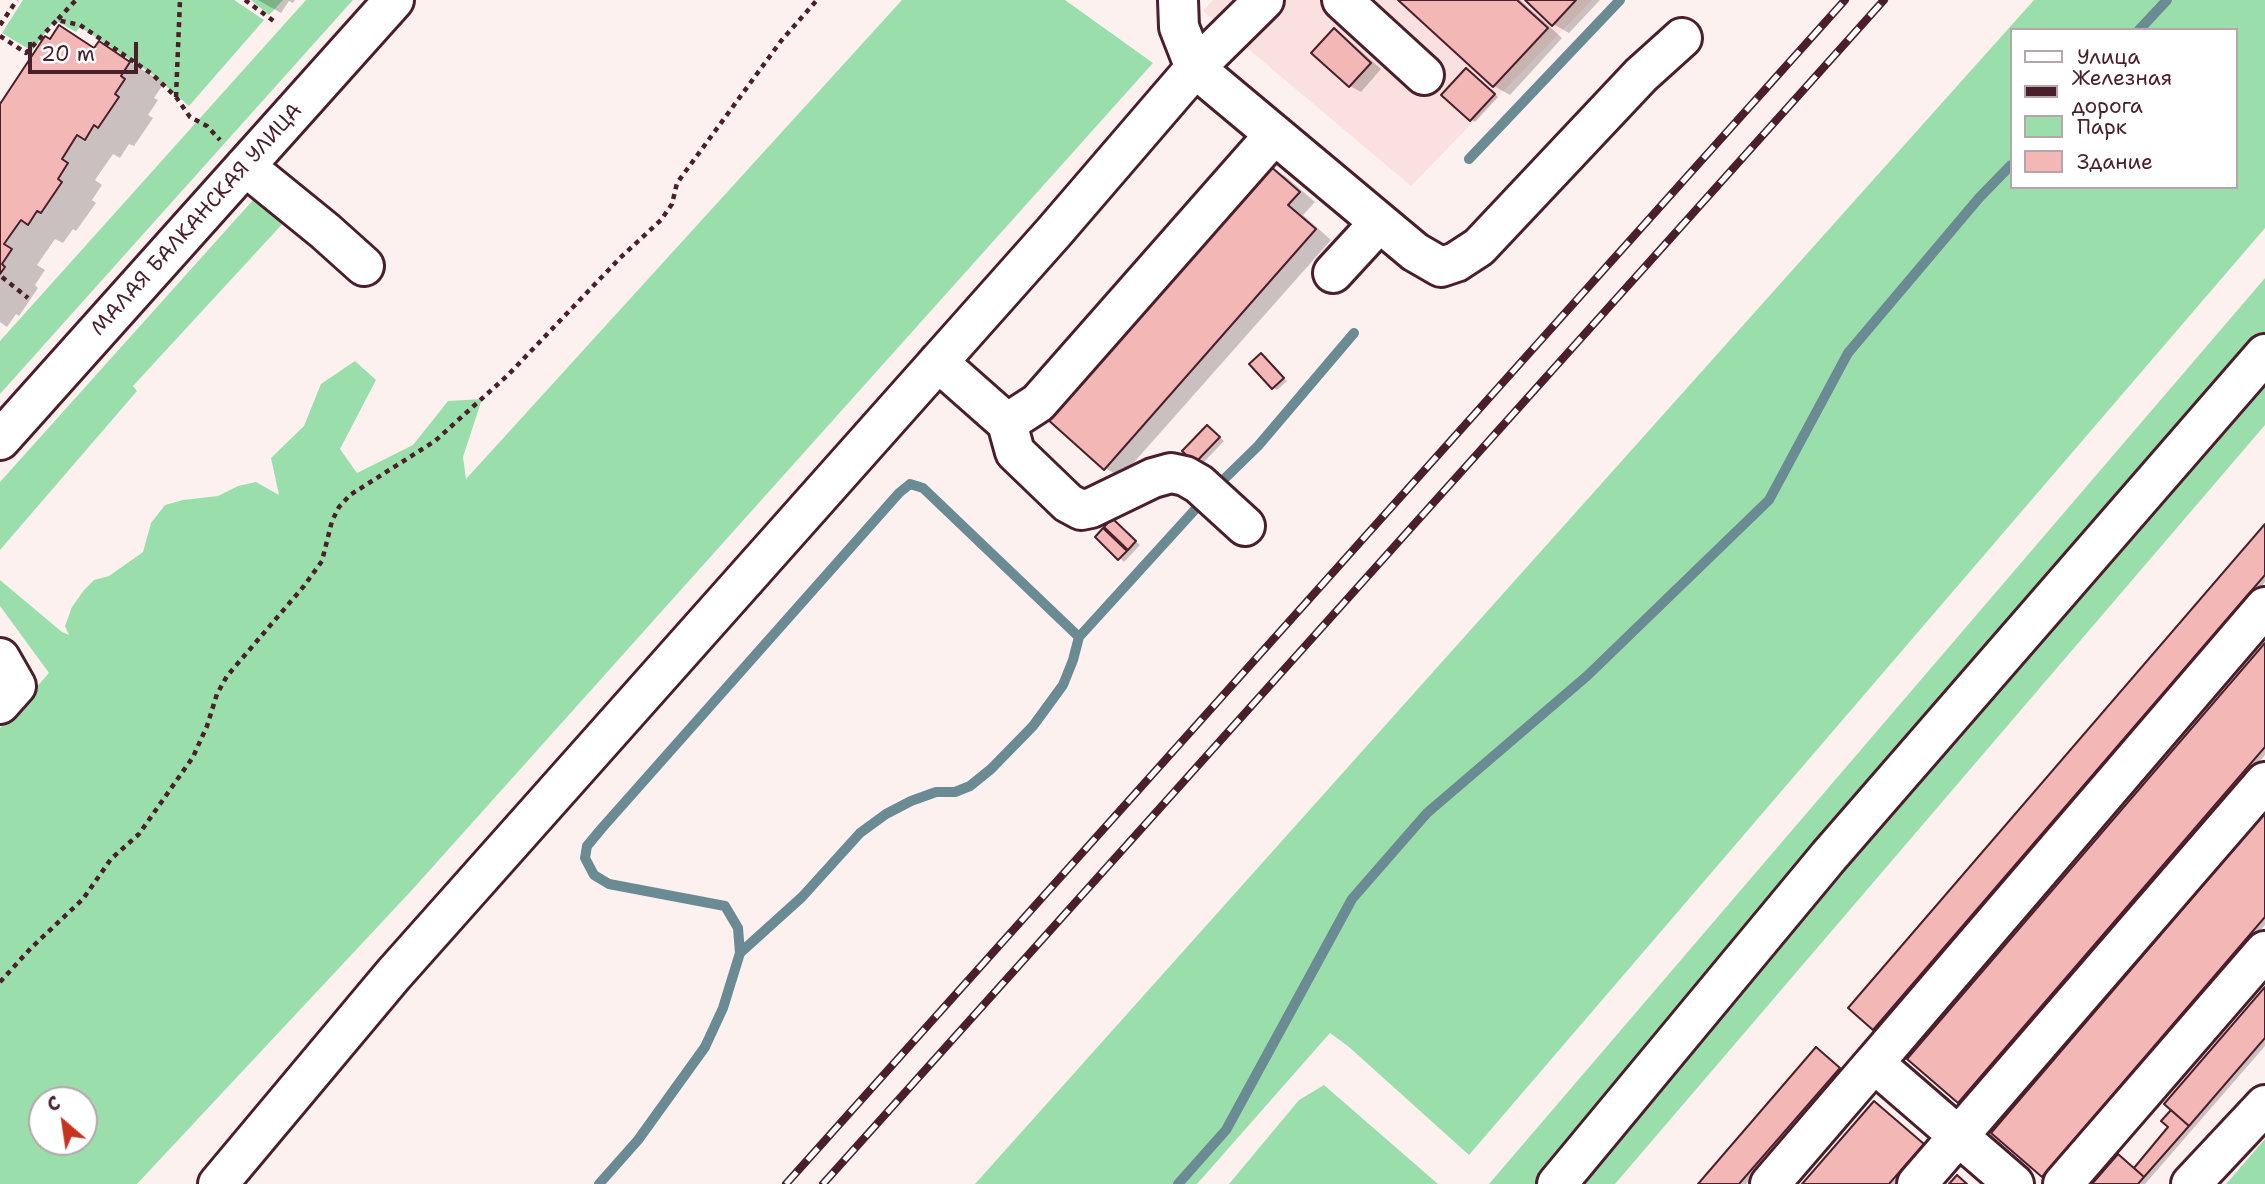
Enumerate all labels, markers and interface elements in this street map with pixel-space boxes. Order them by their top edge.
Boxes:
scale bar [32,28,142,72]
legend [2010,28,2237,189]
text: 20 m [41,40,95,68]
text: Улица [2077,43,2140,71]
text: Железная дорога [2072,64,2172,120]
street label: МАЛАЯ БАЛКАНСКАЯ УЛИЦА [86,99,308,341]
text: Парк [2077,113,2127,141]
text: Здание [2077,148,2153,176]
north arrow [28,1086,98,1156]
text: С [42,1090,65,1118]

